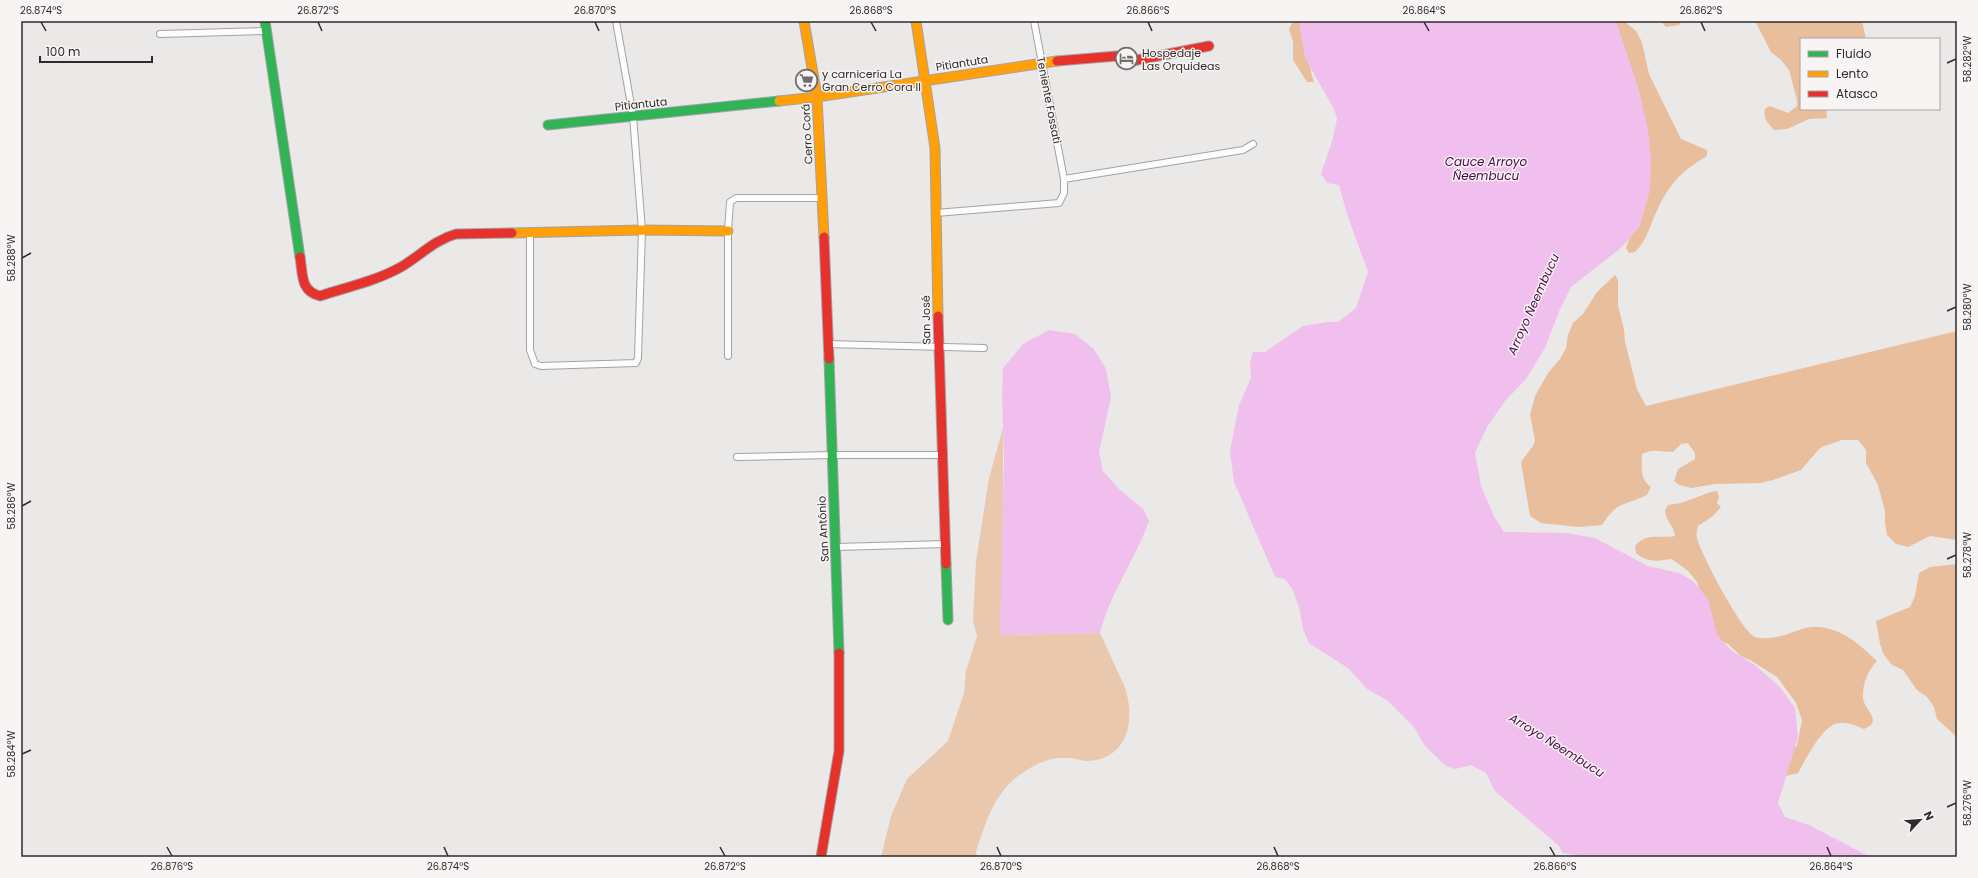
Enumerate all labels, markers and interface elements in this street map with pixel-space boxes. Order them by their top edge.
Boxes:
text: 26.874°S [20,3,62,18]
text: 26.872°S [297,3,339,18]
text: 26.870°S [574,3,616,18]
text: 26.868°S [849,3,893,18]
text: 26.866°S [1126,3,1170,18]
text: 26.864°S [1402,3,1446,18]
text: 26.862°S [1680,3,1722,18]
text: 58.282°W [1960,36,1975,82]
scale bar [40,38,152,64]
legend [1800,38,1940,110]
text: 100 m [46,43,80,60]
place label: Hospedaje Las Orquideas [1142,45,1220,74]
text: Fluido [1836,45,1872,62]
hotel icon: Hospedaje Las Orquideas [1113,46,1139,72]
street label: Pitiantuta [935,51,989,75]
street label: Teniente Fossati [1033,55,1065,145]
text: Lento [1836,65,1869,82]
place label: y carnicería La Gran Cerro Cora II [822,66,921,95]
supermarket icon: y carnicería La Gran Cerro Cora II [793,67,819,93]
text: Atasco [1836,85,1878,102]
street label: Pitiantuta [614,93,668,115]
street label: Cerro Corá [797,103,817,165]
water label: Cauce Arroyo Ñeembucu [1445,153,1528,184]
text: 58.288°W [4,234,19,281]
water label: Arroyo Ñeembucu [1503,250,1563,358]
text: 58.280°W [1960,283,1975,330]
street label: San José [918,295,934,345]
text: 58.286°W [4,482,19,529]
street label: San António [813,496,833,562]
text: 58.278°W [1960,532,1975,578]
water label: Arroyo Ñeembucu [1505,708,1608,781]
text: 58.284°W [4,730,19,777]
text: 58.276°W [1960,780,1975,826]
north arrow [1900,800,1940,840]
text: N [1920,808,1938,823]
text: 26.876°S [151,859,193,874]
text: 26.874°S [427,859,469,874]
text: 26.872°S [704,859,746,874]
text: 26.870°S [980,859,1022,874]
text: 26.868°S [1256,859,1300,874]
text: 26.866°S [1533,859,1577,874]
text: 26.864°S [1809,859,1853,874]

